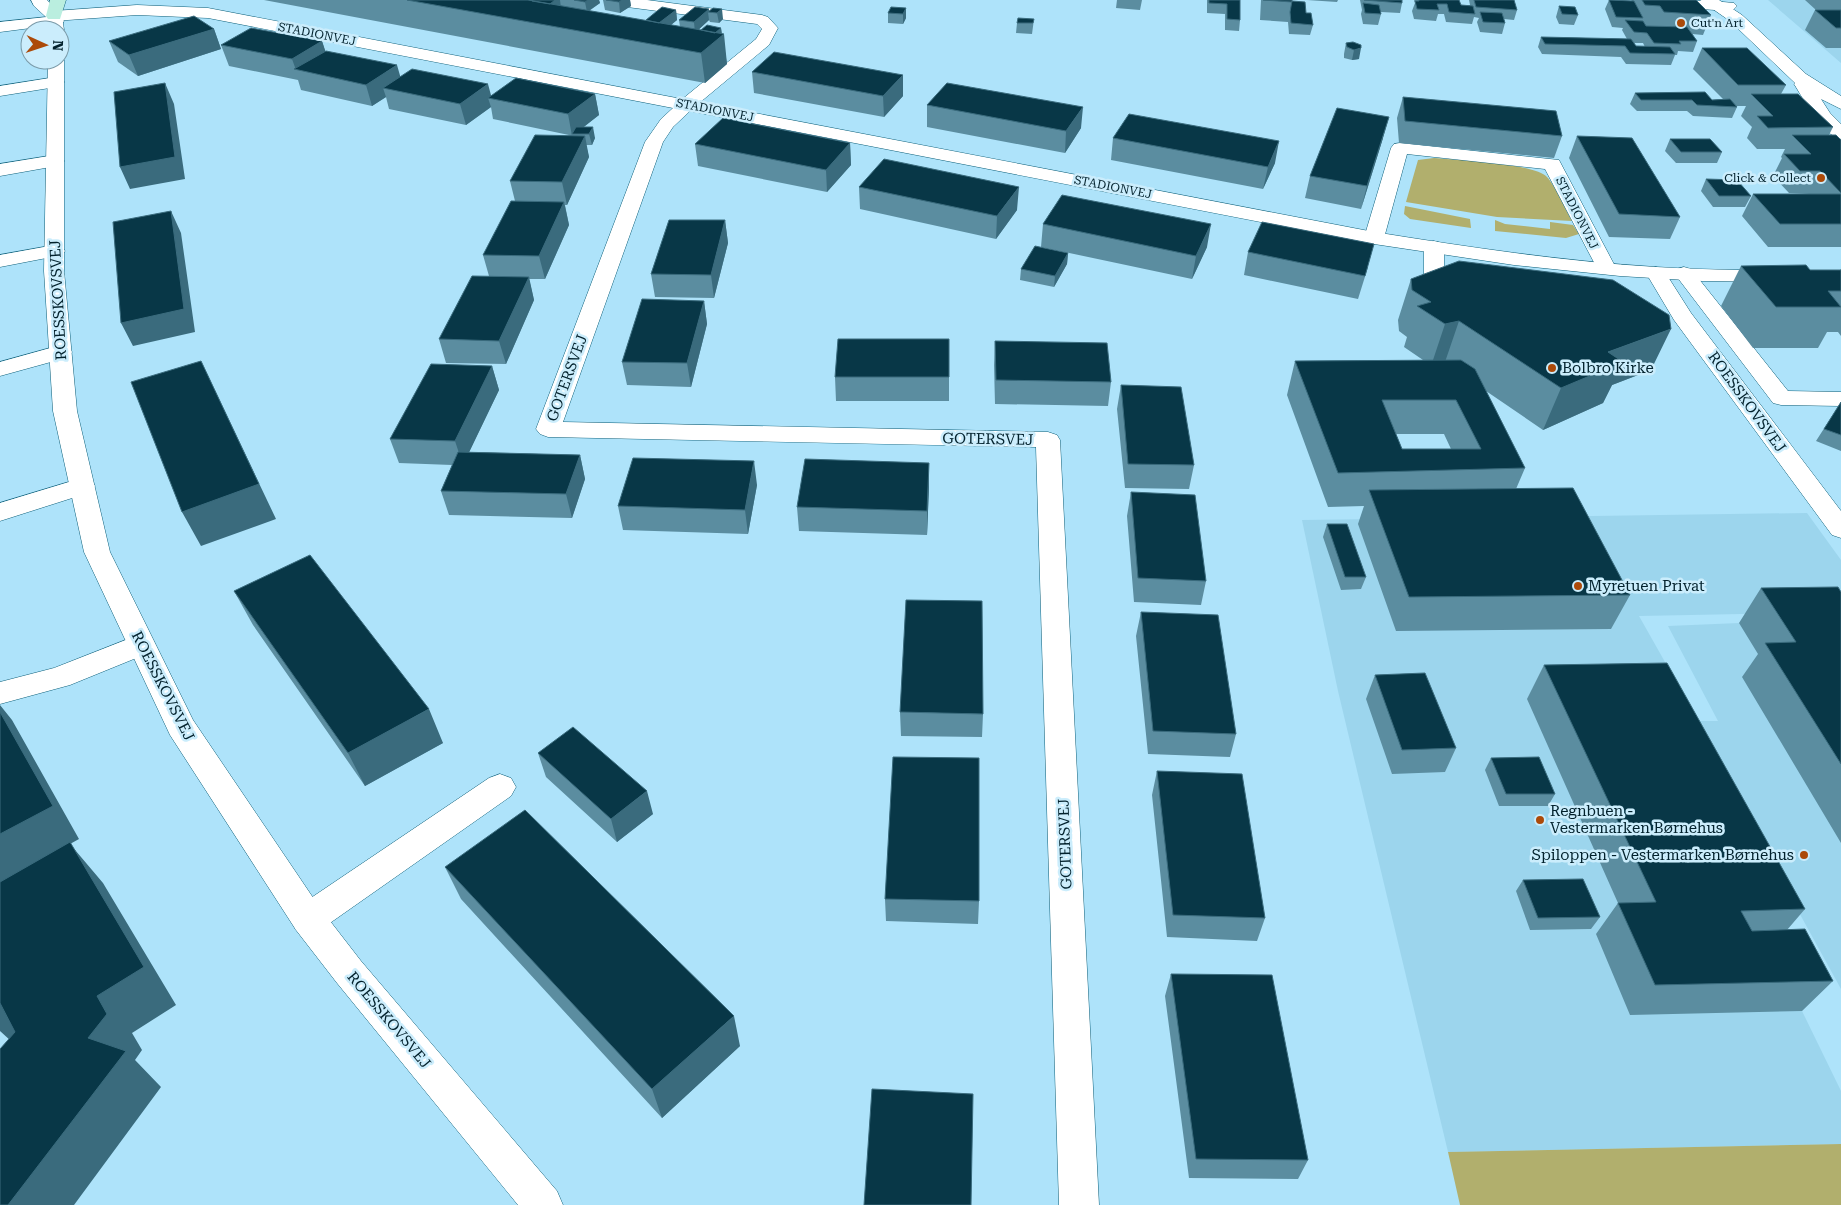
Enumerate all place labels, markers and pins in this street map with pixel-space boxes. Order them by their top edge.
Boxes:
place label: Cut'n Art [1691,16,1744,30]
marker: Cut'n Art [1675,17,1687,29]
place label: Click & Collect [1724,171,1812,185]
marker: Click & Collect [1815,172,1827,184]
place label: Bolbro Kirke [1562,359,1654,377]
marker: Bolbro Kirke [1546,362,1558,374]
place label: Myretuen Privat [1588,577,1705,595]
marker: Myretuen Privat [1572,580,1584,592]
place label: Regnbuen - Vestermarken Børnehus [1550,802,1723,837]
marker: Regnbuen - Vestermarken Børnehus [1534,814,1546,826]
place label: Spiloppen - Vestermarken Børnehus [1532,846,1794,864]
marker: Spiloppen - Vestermarken Børnehus [1798,849,1810,861]

